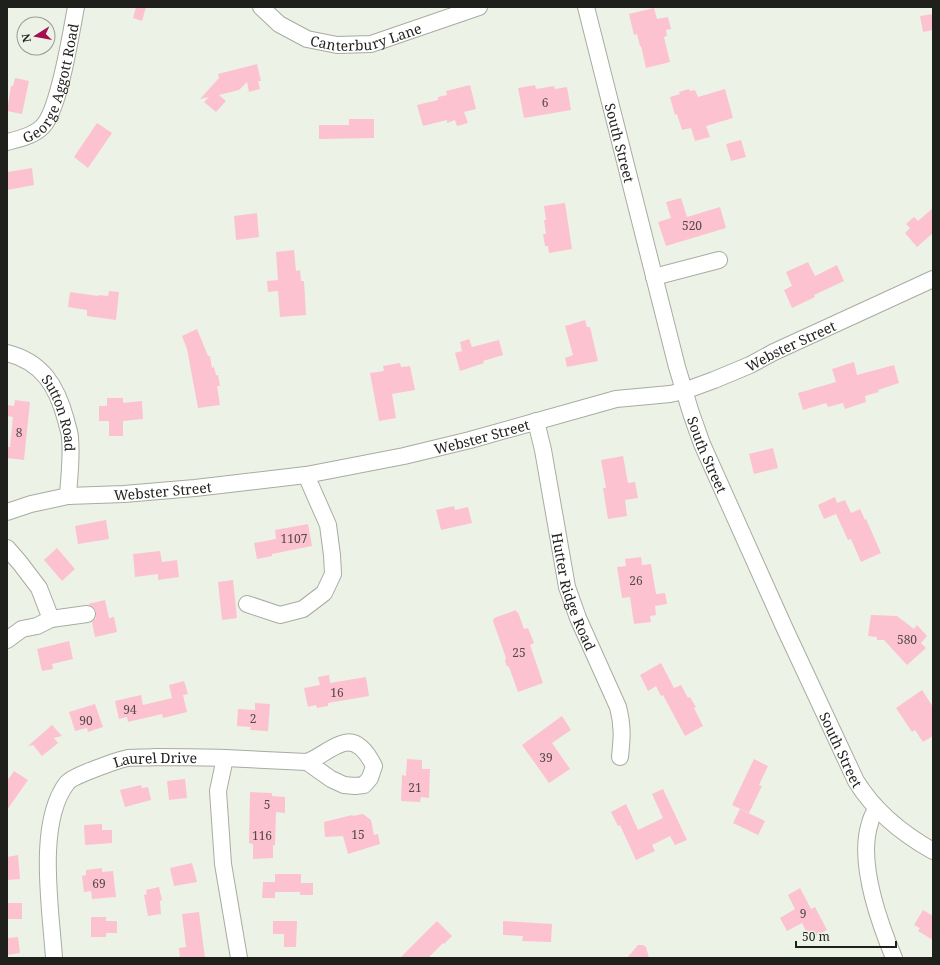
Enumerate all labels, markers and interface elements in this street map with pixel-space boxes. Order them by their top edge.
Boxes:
north arrow [16,16,56,56]
street label: Canterbury Lane [309,18,424,55]
street label: George Aggott Road [19,21,82,147]
text: N [17,32,34,44]
house number: 6 [542,94,549,111]
street label: South Street [601,101,639,184]
house number: 520 [682,217,702,234]
street label: Webster Street [742,316,839,375]
street label: Sutton Road [38,370,80,452]
street label: Webster Street [432,414,531,458]
street label: South Street [683,414,732,496]
house number: 8 [16,424,23,441]
street label: Webster Street [113,477,213,504]
house number: 1107 [281,530,308,547]
street label: Hutter Ridge Road [548,531,601,654]
house number: 26 [629,572,643,589]
house number: 580 [897,631,917,648]
house number: 25 [512,644,526,661]
house number: 16 [330,684,344,701]
house number: 94 [123,701,137,718]
street label: South Street [815,709,867,791]
house number: 2 [250,710,256,727]
house number: 90 [79,712,93,729]
street label: Laurel Drive [111,747,197,771]
house number: 39 [539,749,553,766]
house number: 21 [408,779,422,796]
house number: 5 [264,796,270,813]
house number: 15 [351,826,365,843]
house number: 116 [252,827,272,844]
house number: 69 [92,875,106,892]
house number: 9 [800,905,806,922]
scale bar [796,923,896,949]
text: 50 m [802,928,830,945]

